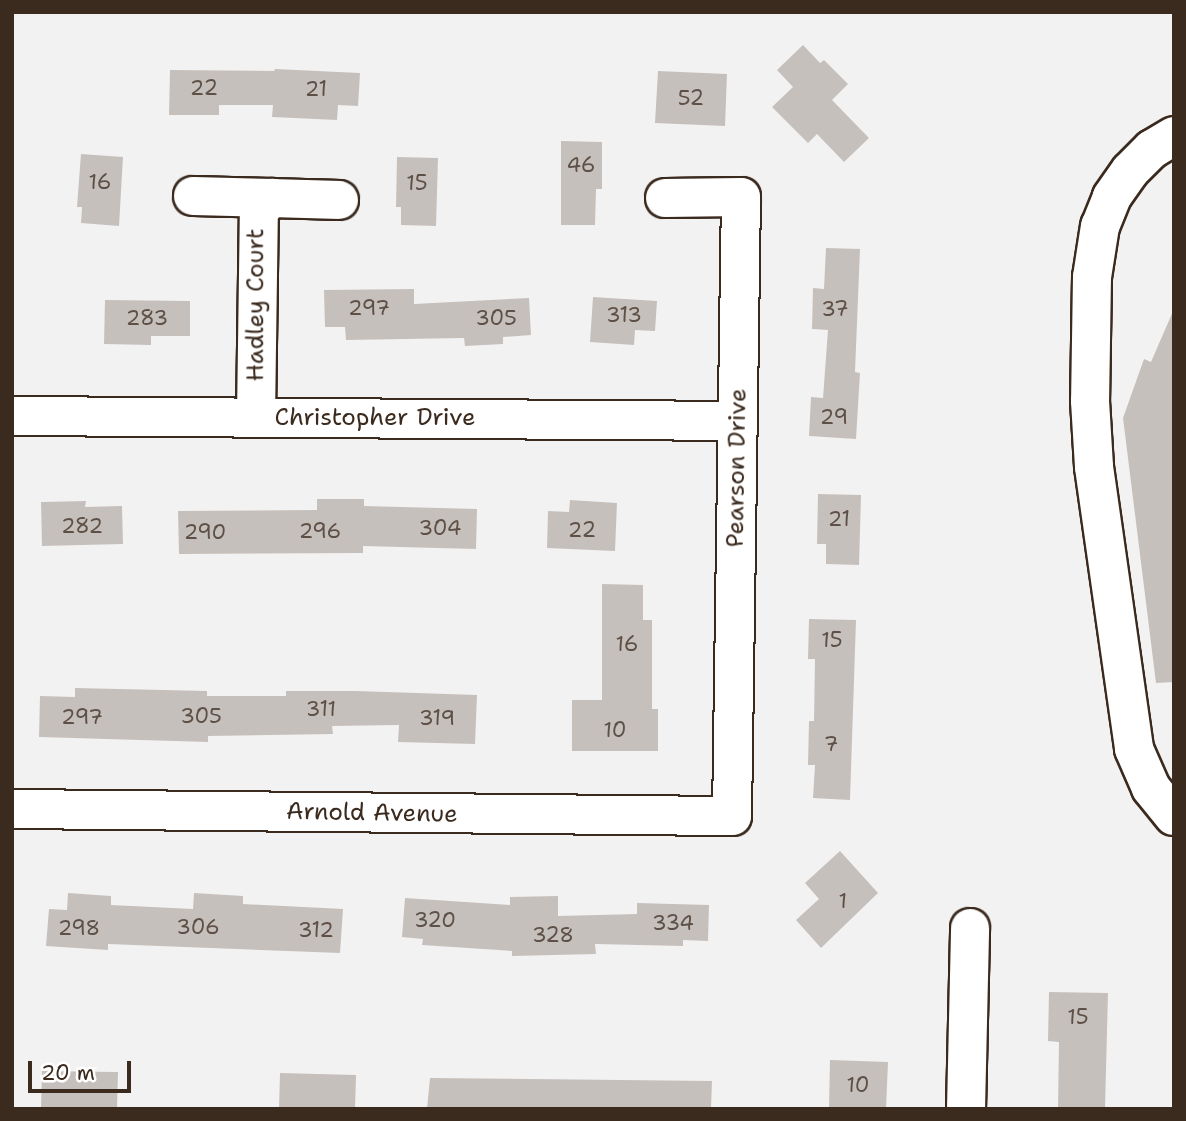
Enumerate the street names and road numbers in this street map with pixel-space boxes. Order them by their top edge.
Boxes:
street label: Hadley Court [242,229,270,381]
street label: Pearson Drive [721,388,753,548]
street label: Christopher Drive [274,404,476,432]
street label: Arnold Avenue [286,797,458,829]

